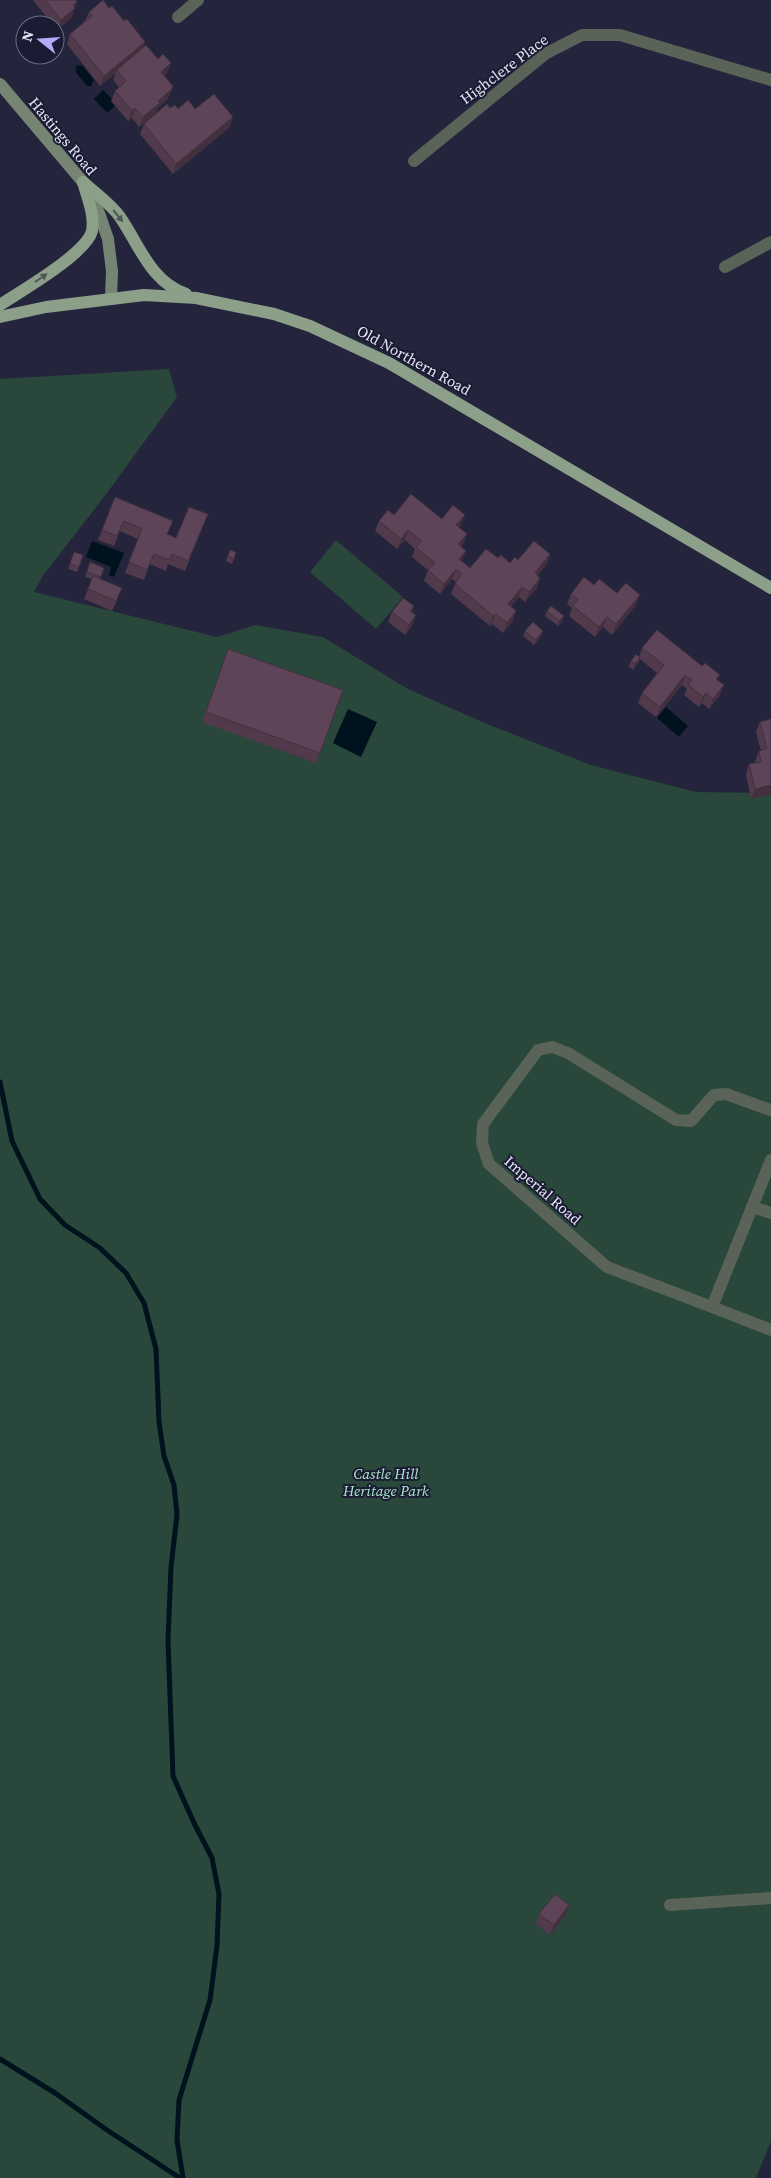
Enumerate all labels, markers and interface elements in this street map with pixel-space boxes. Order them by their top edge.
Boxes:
north arrow [15,15,65,65]
text: N [17,28,39,44]
street label: Highclere Place [456,29,553,109]
street label: Hastings Road [24,93,102,180]
one-way arrow [113,209,123,223]
one-way arrow [34,273,47,283]
street label: Old Northern Road [353,320,475,400]
street label: Imperial Road [500,1151,586,1230]
park label: Castle Hill Heritage Park [342,1463,430,1501]

